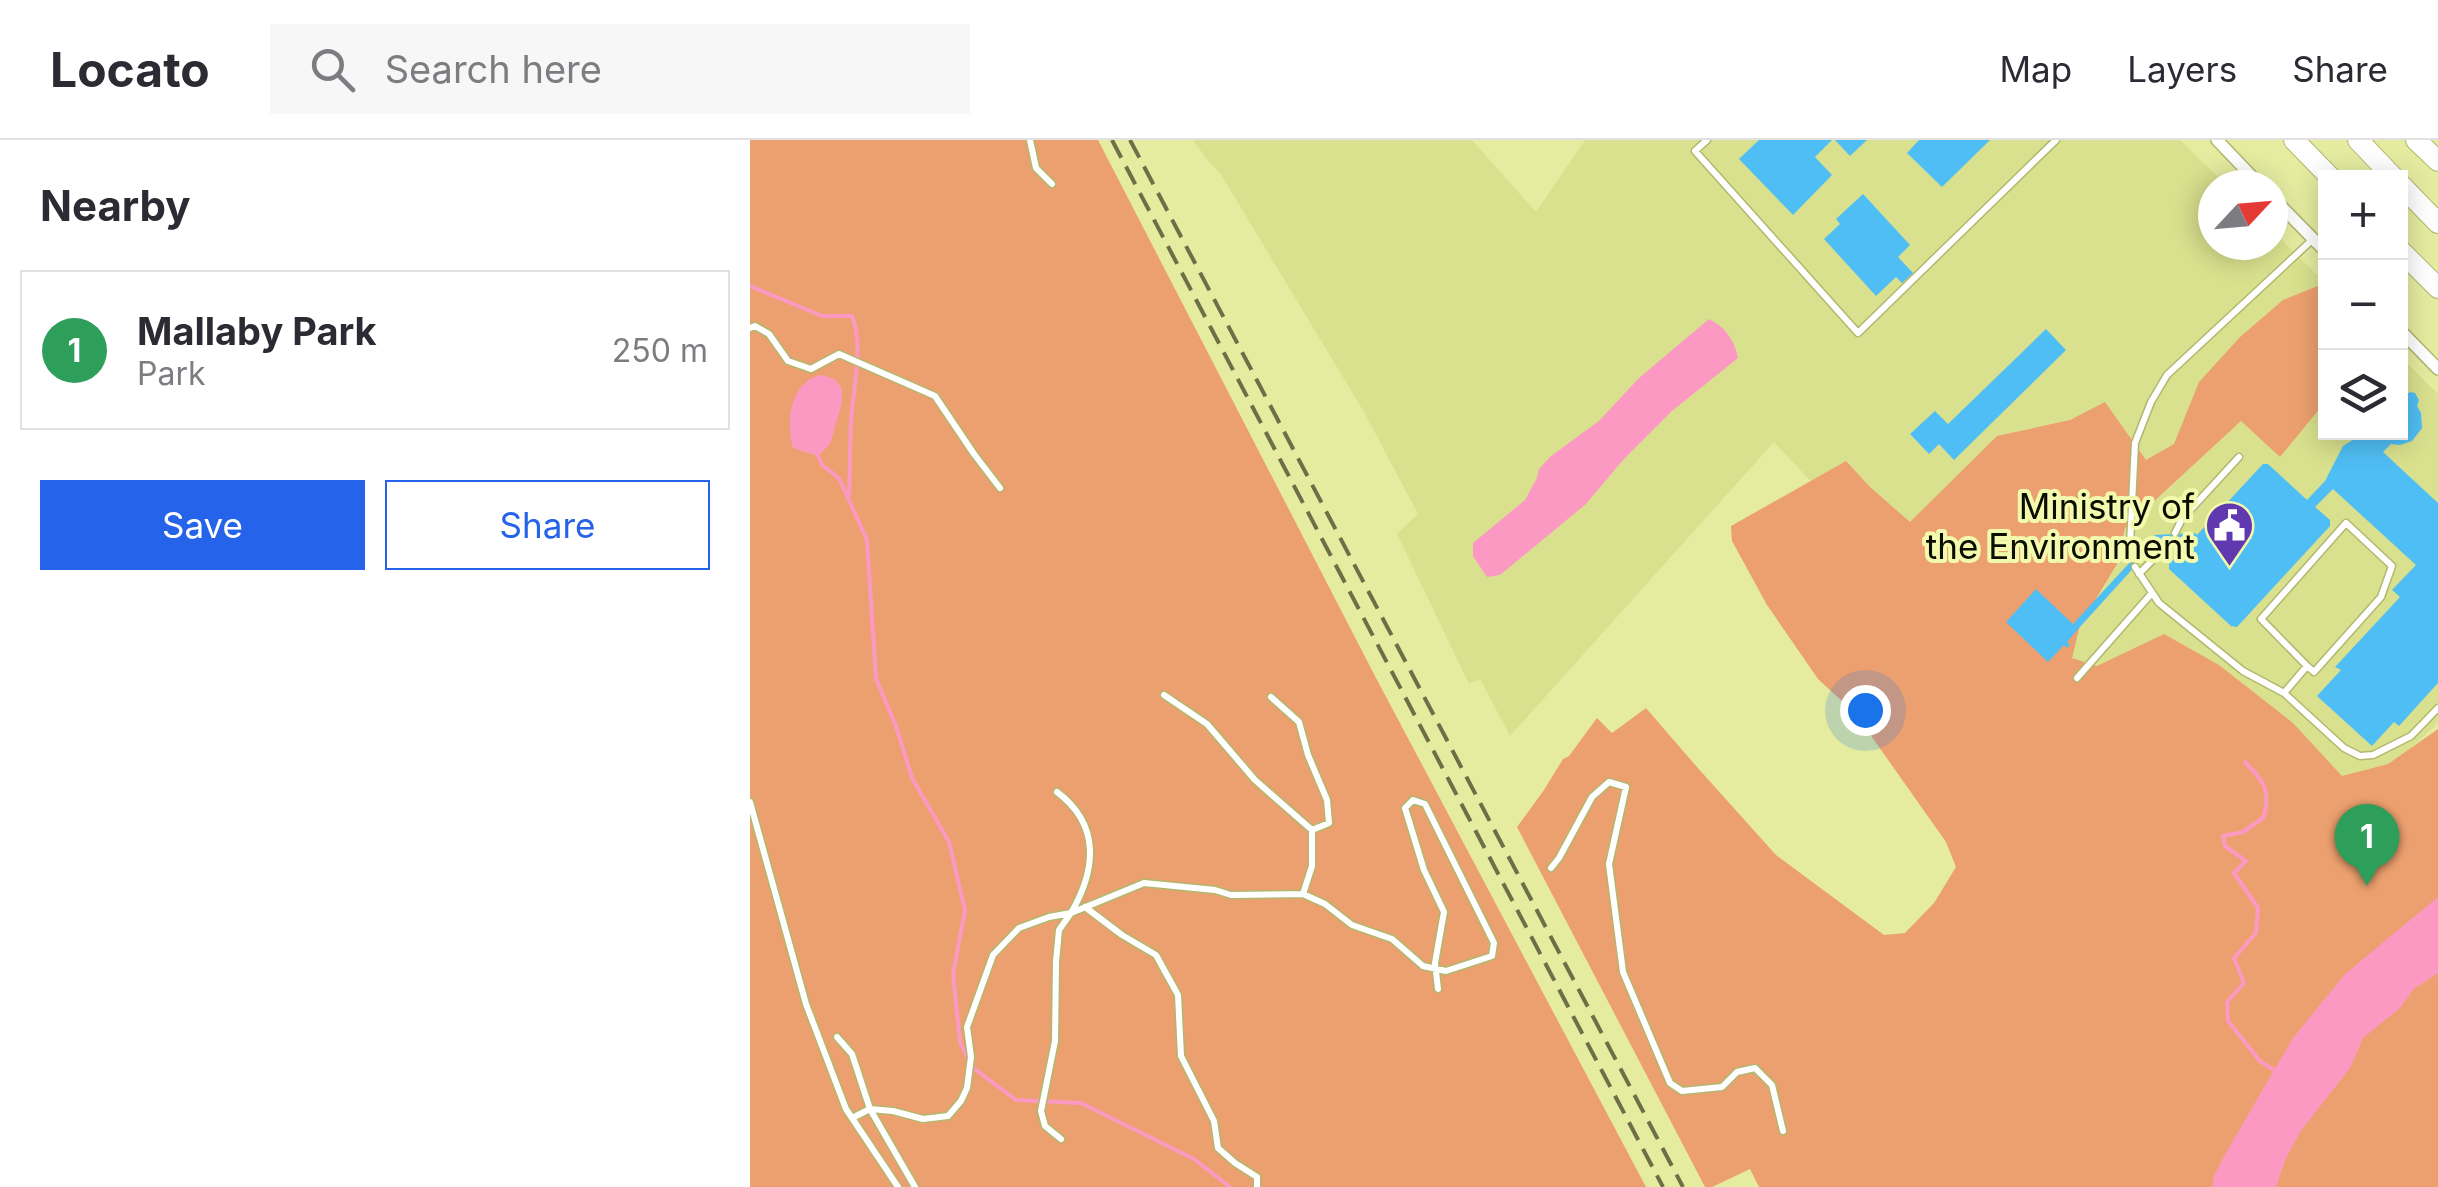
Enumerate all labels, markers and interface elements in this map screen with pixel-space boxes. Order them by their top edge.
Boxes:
search box [270,24,970,114]
text: Locato [50,40,210,99]
icon: search [305,42,360,97]
text: Search here [385,46,602,92]
text: Map [2000,48,2072,90]
text: Layers [2127,48,2237,90]
text: Share [2292,48,2388,90]
north arrow [2198,170,2288,260]
map controls [2318,170,2408,440]
button: + [2318,170,2408,260]
text: Nearby [40,180,191,231]
button: − [2318,260,2408,350]
text: Mallaby Park [137,308,377,354]
text: 1 [68,331,81,370]
text: 250 m [612,331,708,370]
button: layers [2318,350,2408,440]
text: Park [137,354,206,393]
button: Save [40,480,365,570]
button: Share [385,480,710,570]
place label: Ministry of the Environment [1926,485,2195,567]
public building icon: Ministry of the Environment [2204,500,2256,568]
your location [1840,685,1891,736]
pin: 1 [2334,804,2400,886]

